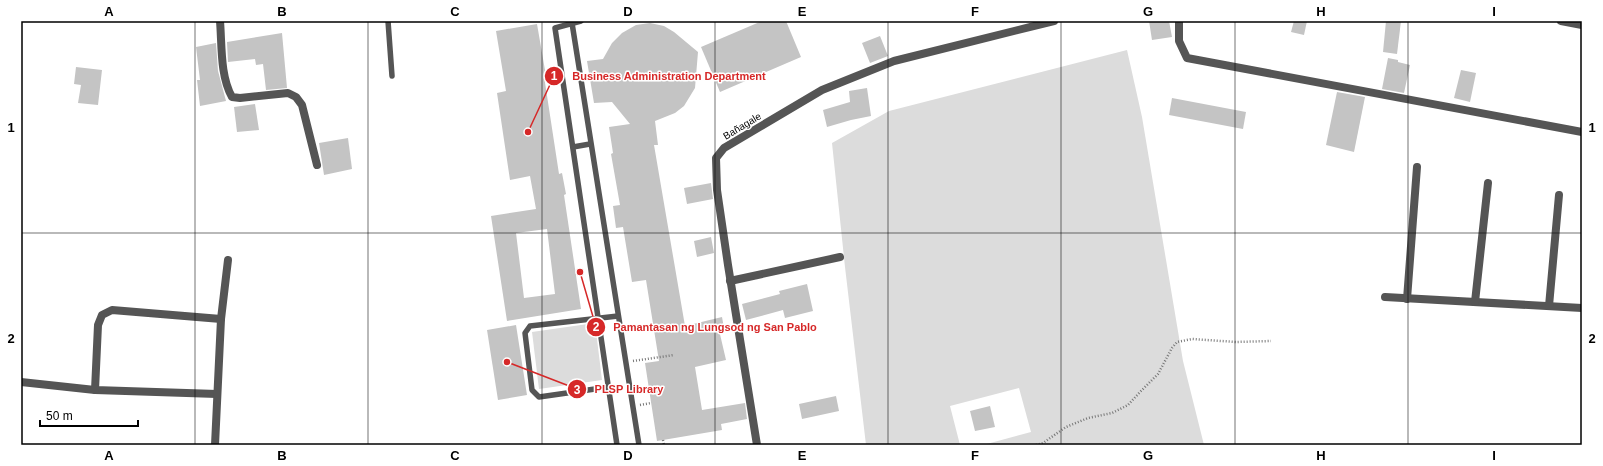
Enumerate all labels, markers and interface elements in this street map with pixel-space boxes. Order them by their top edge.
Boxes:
text: A [104,4,114,19]
text: B [277,4,287,19]
text: C [450,4,460,19]
text: D [623,4,633,19]
text: E [798,4,807,19]
text: F [971,4,979,19]
text: G [1143,4,1153,19]
text: H [1316,4,1326,19]
text: I [1492,4,1496,19]
callout: Business Administration Department [544,64,774,87]
text: 1 [551,69,558,83]
text: Business Administration Department [572,70,766,82]
street label: Bañagale [721,110,763,142]
text: 1 [7,120,15,135]
text: 1 [1588,120,1596,135]
callout: Pamantasan ng Lungsod ng San Pablo [586,315,825,338]
text: 2 [593,320,600,334]
text: Pamantasan ng Lungsod ng San Pablo [613,321,817,333]
text: 2 [7,331,15,346]
text: 2 [1588,331,1596,346]
callout: PLSP Library [567,378,672,401]
text: 3 [574,383,581,397]
text: PLSP Library [595,383,664,395]
scale bar [40,402,138,428]
text: 50 m [46,409,73,423]
text: A [104,448,114,463]
text: B [277,448,287,463]
text: C [450,448,460,463]
text: D [623,448,633,463]
text: E [798,448,807,463]
text: F [971,448,979,463]
text: G [1143,448,1153,463]
text: H [1316,448,1326,463]
text: I [1492,448,1496,463]

